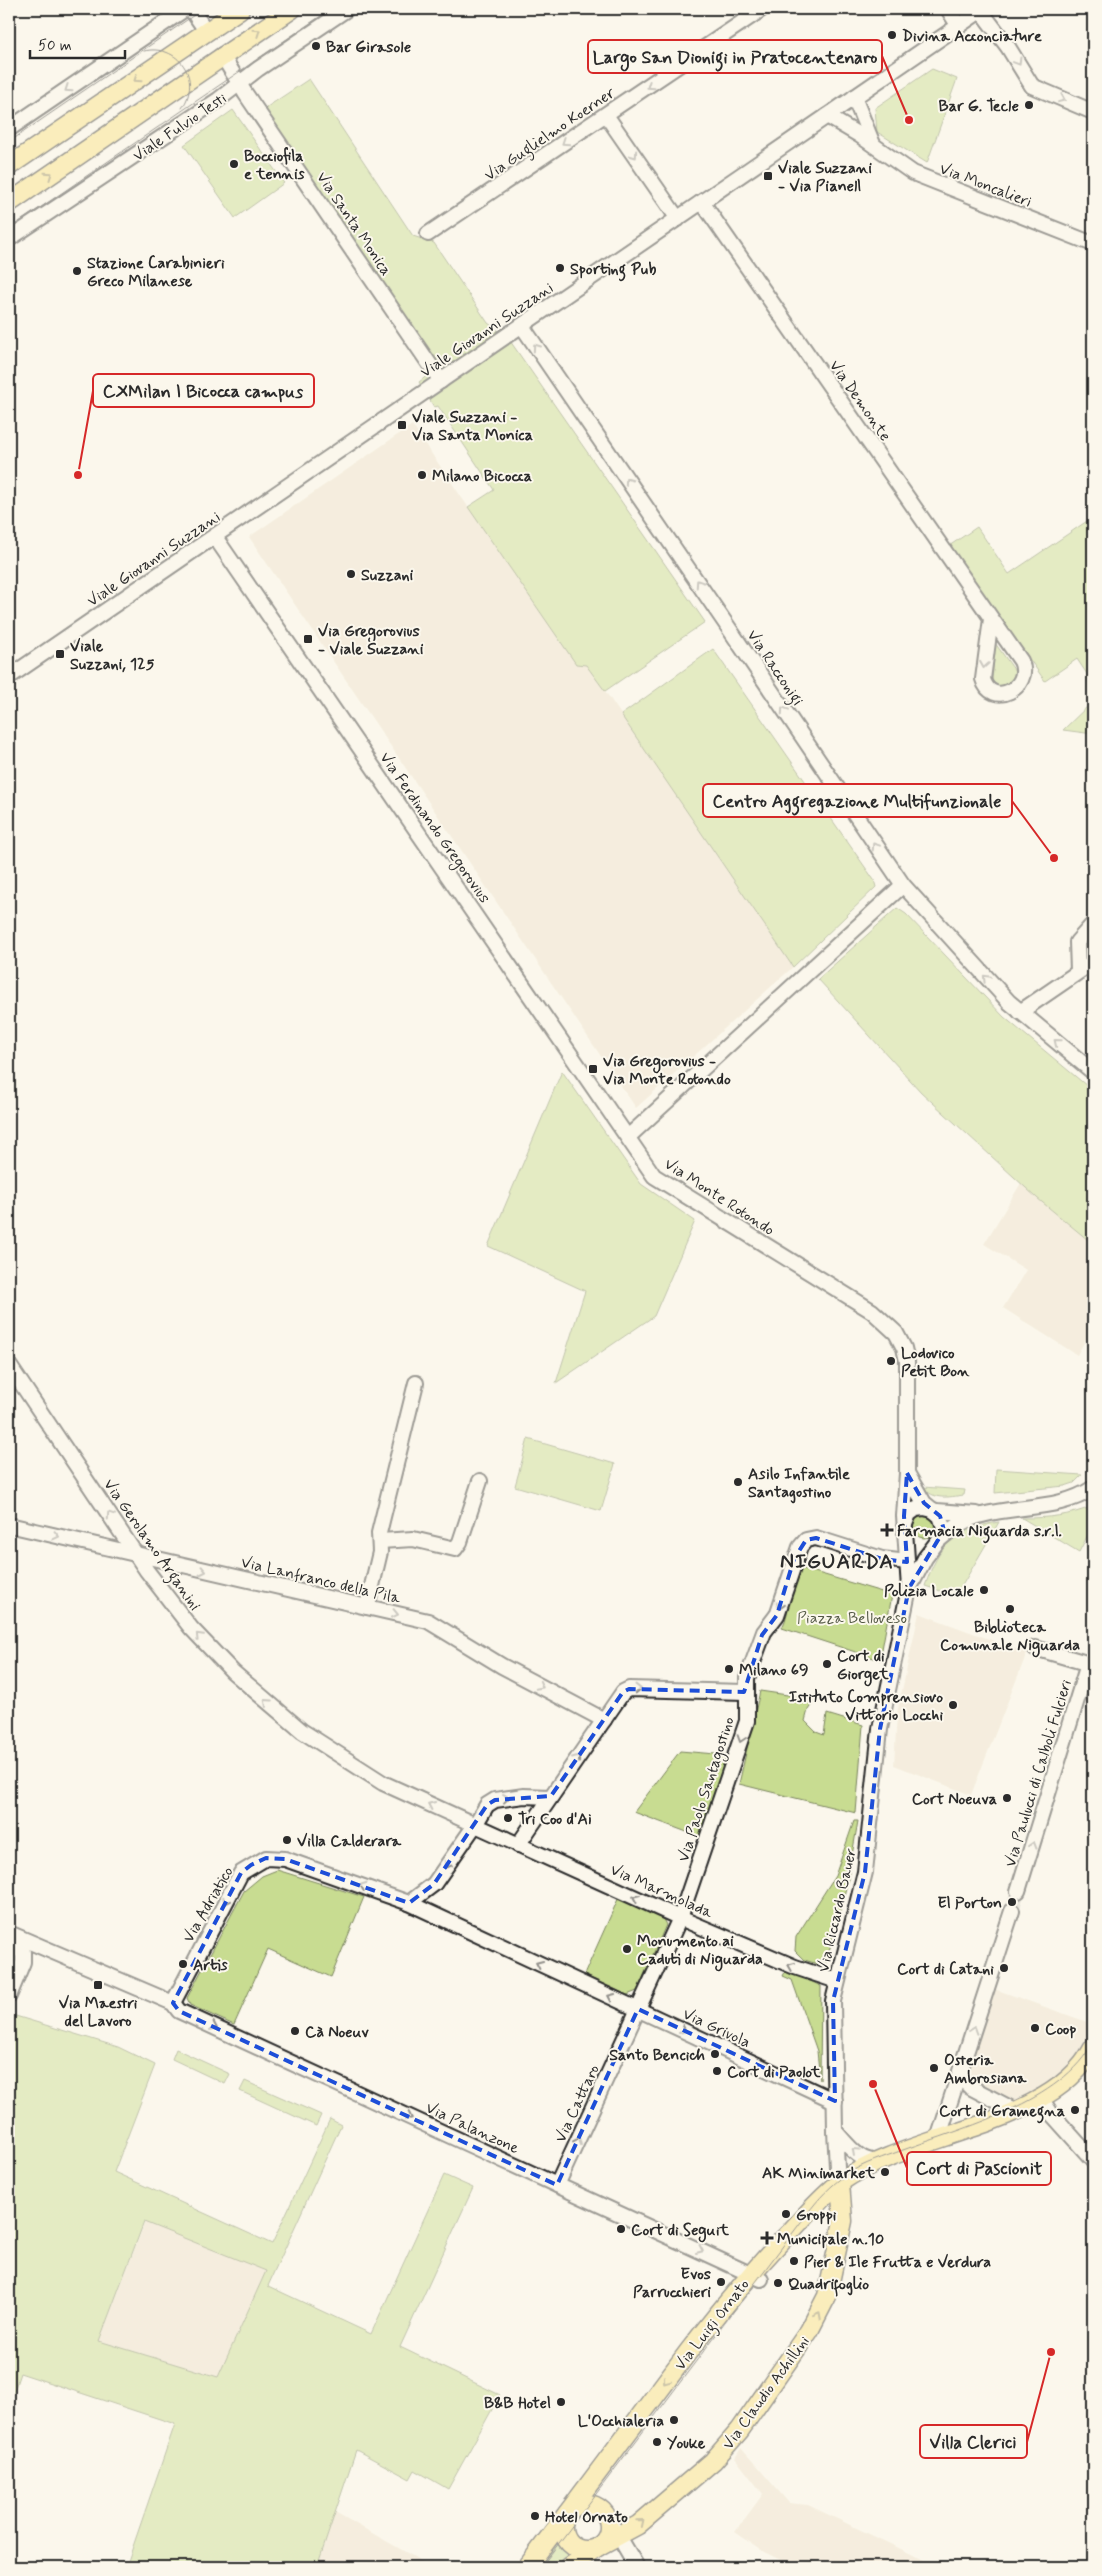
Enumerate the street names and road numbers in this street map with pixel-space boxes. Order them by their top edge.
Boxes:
street label: Via Guglielmo Koerner [480,82,620,187]
street label: Viale Fulvio Testi [129,88,231,166]
street label: Via Moncalieri [936,158,1035,213]
street label: Via Santa Monica [311,168,396,280]
street label: Viale Giovanni Suzzani [416,278,558,383]
street label: Via Demonte [824,356,896,446]
street label: Viale Giovanni Suzzani [83,507,225,612]
street label: Via Racconigi [741,626,808,711]
street label: Via Ferdinando Gregorovius [374,748,495,908]
street label: Via Monte Rotondo [660,1154,779,1241]
street label: Via Gerolamo Arganini [98,1475,205,1616]
street label: Via Lanfranco della Pila [239,1552,403,1609]
street label: Via Paulucci di Calboli Fulcieri [1000,1677,1077,1870]
street label: Via Paolo Santagostino [673,1714,741,1865]
street label: Via Riccardo Bauer [813,1846,862,1974]
street label: Via Marmolada [607,1859,716,1923]
street label: Via Adriatico [178,1863,239,1947]
street label: Via Grivola [679,2004,754,2053]
street label: Via Cattaro [550,2061,605,2146]
street label: Via Palanzone [422,2098,523,2159]
street label: Via Luigi Ornato [670,2275,755,2375]
street label: Via Claudio Achillini [718,2331,815,2454]

